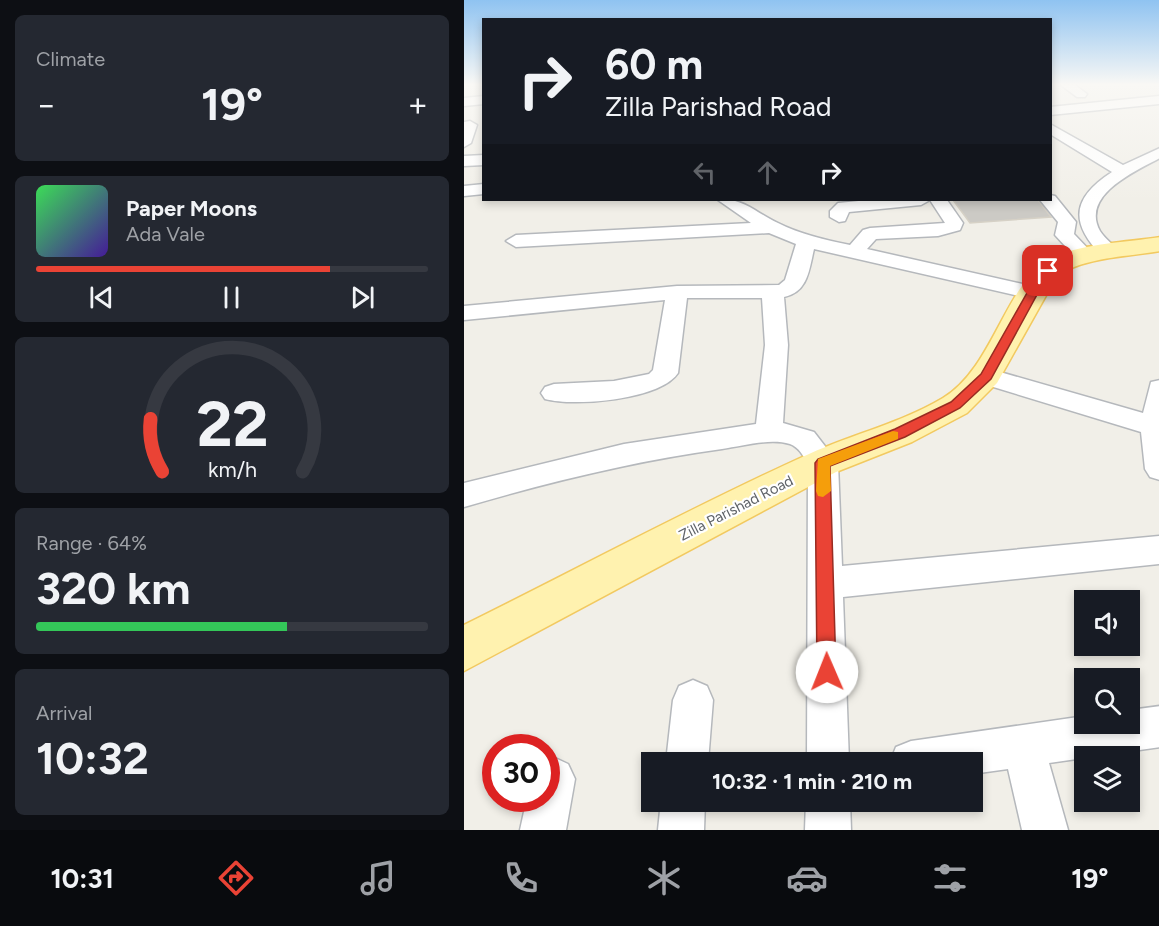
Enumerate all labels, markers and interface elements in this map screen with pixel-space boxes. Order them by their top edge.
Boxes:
text: 60 m [605,39,703,90]
icon: right [506,42,584,120]
text: Climate [36,47,105,71]
text: 19° [201,77,263,131]
text: − [36,85,57,124]
text: + [407,85,428,124]
text: Zilla Parishad Road [605,90,831,123]
icon: left [688,156,721,189]
icon: ahead [751,156,784,189]
icon: right [814,156,847,189]
text: Paper Moons [126,195,257,222]
text: Ada Vale [126,222,205,246]
pin [1022,245,1073,296]
icon: arrive [1031,254,1064,287]
icon: previous [85,281,118,314]
icon: pause [215,281,248,314]
icon: next [346,281,379,314]
text: 22 [196,387,268,462]
text: km/h [208,457,256,482]
street label: Zilla Parishad Road [676,471,796,545]
text: Range · 64% [36,531,147,555]
text: 320 km [36,561,190,615]
map controls [1074,590,1140,812]
button: sound [1074,590,1140,656]
position arrow [795,640,859,704]
button: search [1074,668,1140,734]
text: Arrival [36,701,92,725]
text: 10:32 [36,731,149,785]
speed limit sign: 30 [482,734,560,812]
button: layers [1074,746,1140,812]
text: 10:32 · 1 min · 210 m [712,768,912,795]
icon: directions [215,857,257,899]
icon: music [357,857,399,899]
icon: phone [500,857,542,899]
icon: climate [643,857,685,899]
icon: car [786,857,828,899]
icon: filters [929,857,971,899]
text: 10:31 [50,862,114,895]
text: 19° [1071,862,1109,895]

